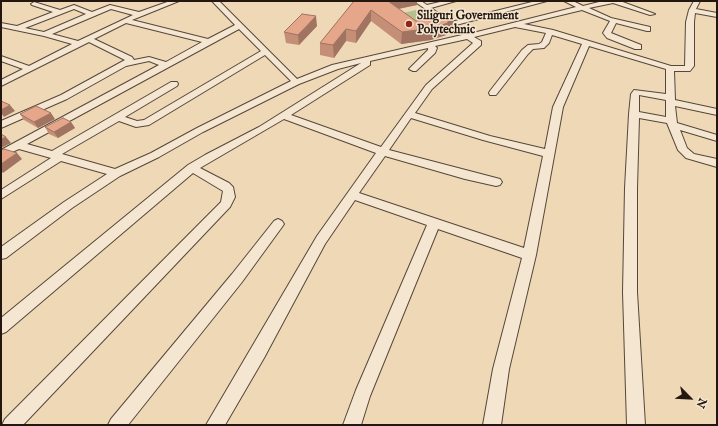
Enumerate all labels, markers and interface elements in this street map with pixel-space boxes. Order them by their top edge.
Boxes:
place label: Siliguri Government Polytechnic [417,10,519,38]
marker: Siliguri Government Polytechnic [404,19,414,29]
north arrow [670,378,710,418]
text: N [693,396,709,410]

